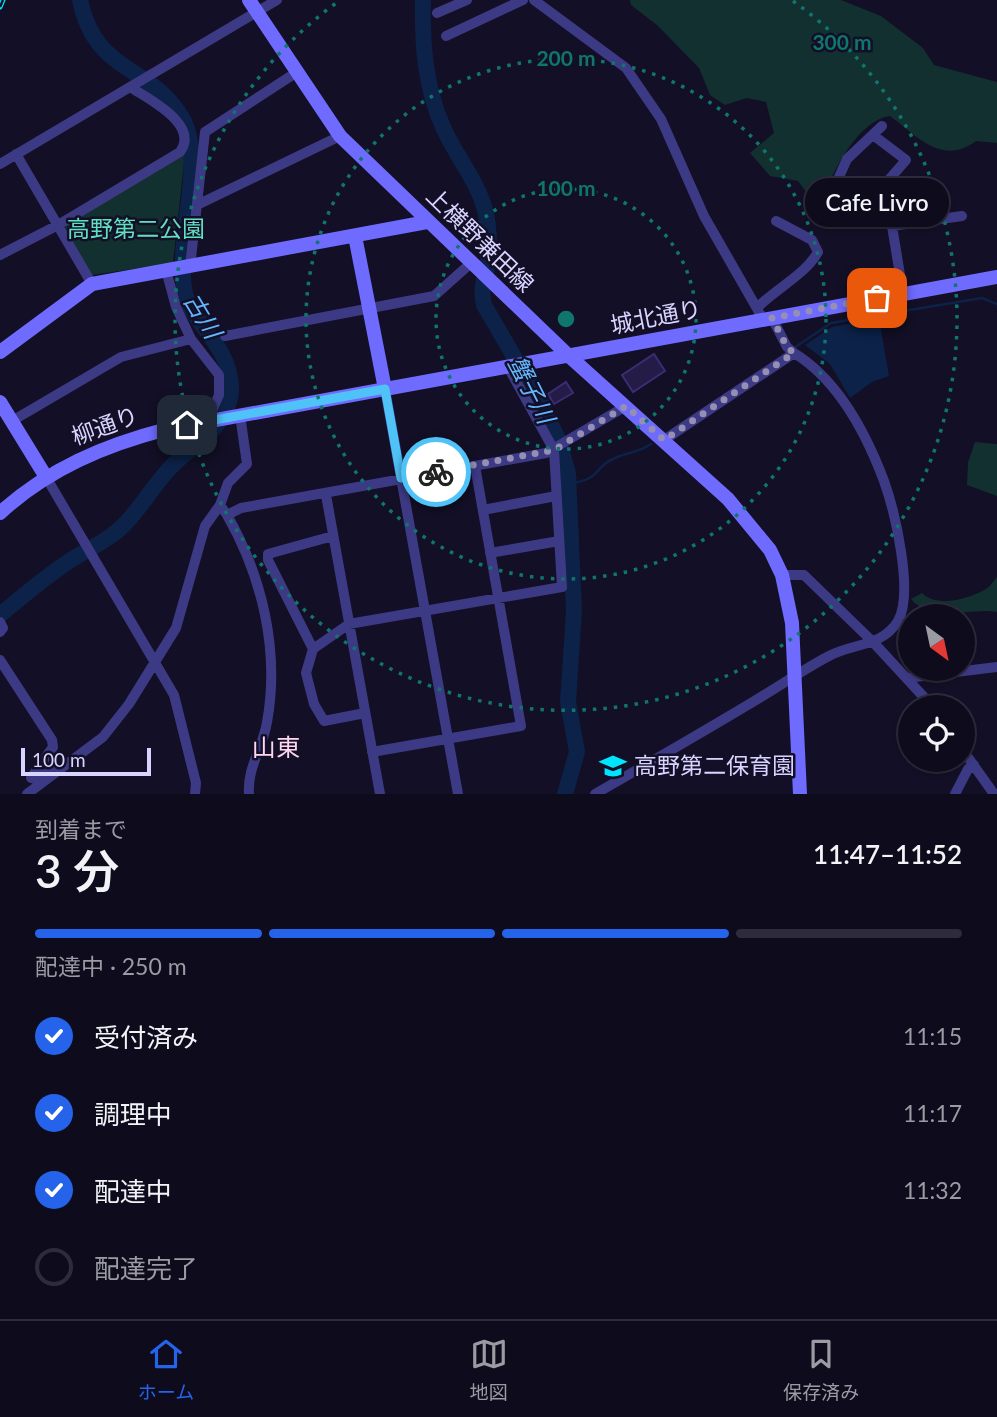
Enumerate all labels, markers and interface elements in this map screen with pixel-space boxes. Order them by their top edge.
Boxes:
text: 300 m [812,29,872,54]
text: 200 m [536,45,596,70]
text: 100 m [536,175,596,200]
callout: Cafe Livro [805,179,949,228]
street label: 上横野兼田線 [421,181,540,297]
text: Cafe Livro [825,188,929,216]
park label: 高野第二公園 [67,214,205,242]
pin [847,268,907,328]
icon: bag [858,279,896,317]
water label: 古川 [178,287,230,346]
street label: 城北通り [608,293,704,339]
centre of rings [554,307,578,331]
water label: 蟹子川 [503,351,563,431]
pin [157,395,217,455]
street label: 柳通り [67,400,142,450]
icon: home [168,406,206,444]
courier [401,437,471,507]
icon: bike [417,453,455,491]
north arrow [898,604,975,681]
map controls [898,604,975,772]
button: locate [898,695,975,772]
district label: 山東 [252,732,300,761]
scale bar [21,745,150,777]
text: 100 m [32,748,86,771]
school or university icon: 高野第二保育園 [598,751,628,781]
place label: 高野第二保育園 [634,751,795,779]
text: 到着まで [35,815,127,843]
text: 11:47–11:52 [813,838,962,870]
text: 3 分 [35,843,119,898]
text: 配達中 · 250 m [35,952,187,980]
icon: check [35,1017,73,1055]
text: 受付済み [94,1021,198,1053]
text: 11:15 [903,1022,962,1050]
icon: check [35,1094,73,1132]
text: 調理中 [94,1098,172,1130]
text: 11:17 [903,1099,962,1127]
icon: check [35,1171,73,1209]
text: 配達中 [94,1175,172,1207]
text: 11:32 [903,1176,962,1204]
text: 配達完了 [94,1252,198,1284]
tab: ホーム [138,1335,194,1404]
tab: 地図 [470,1335,508,1404]
tab: 保存済み [783,1335,859,1404]

